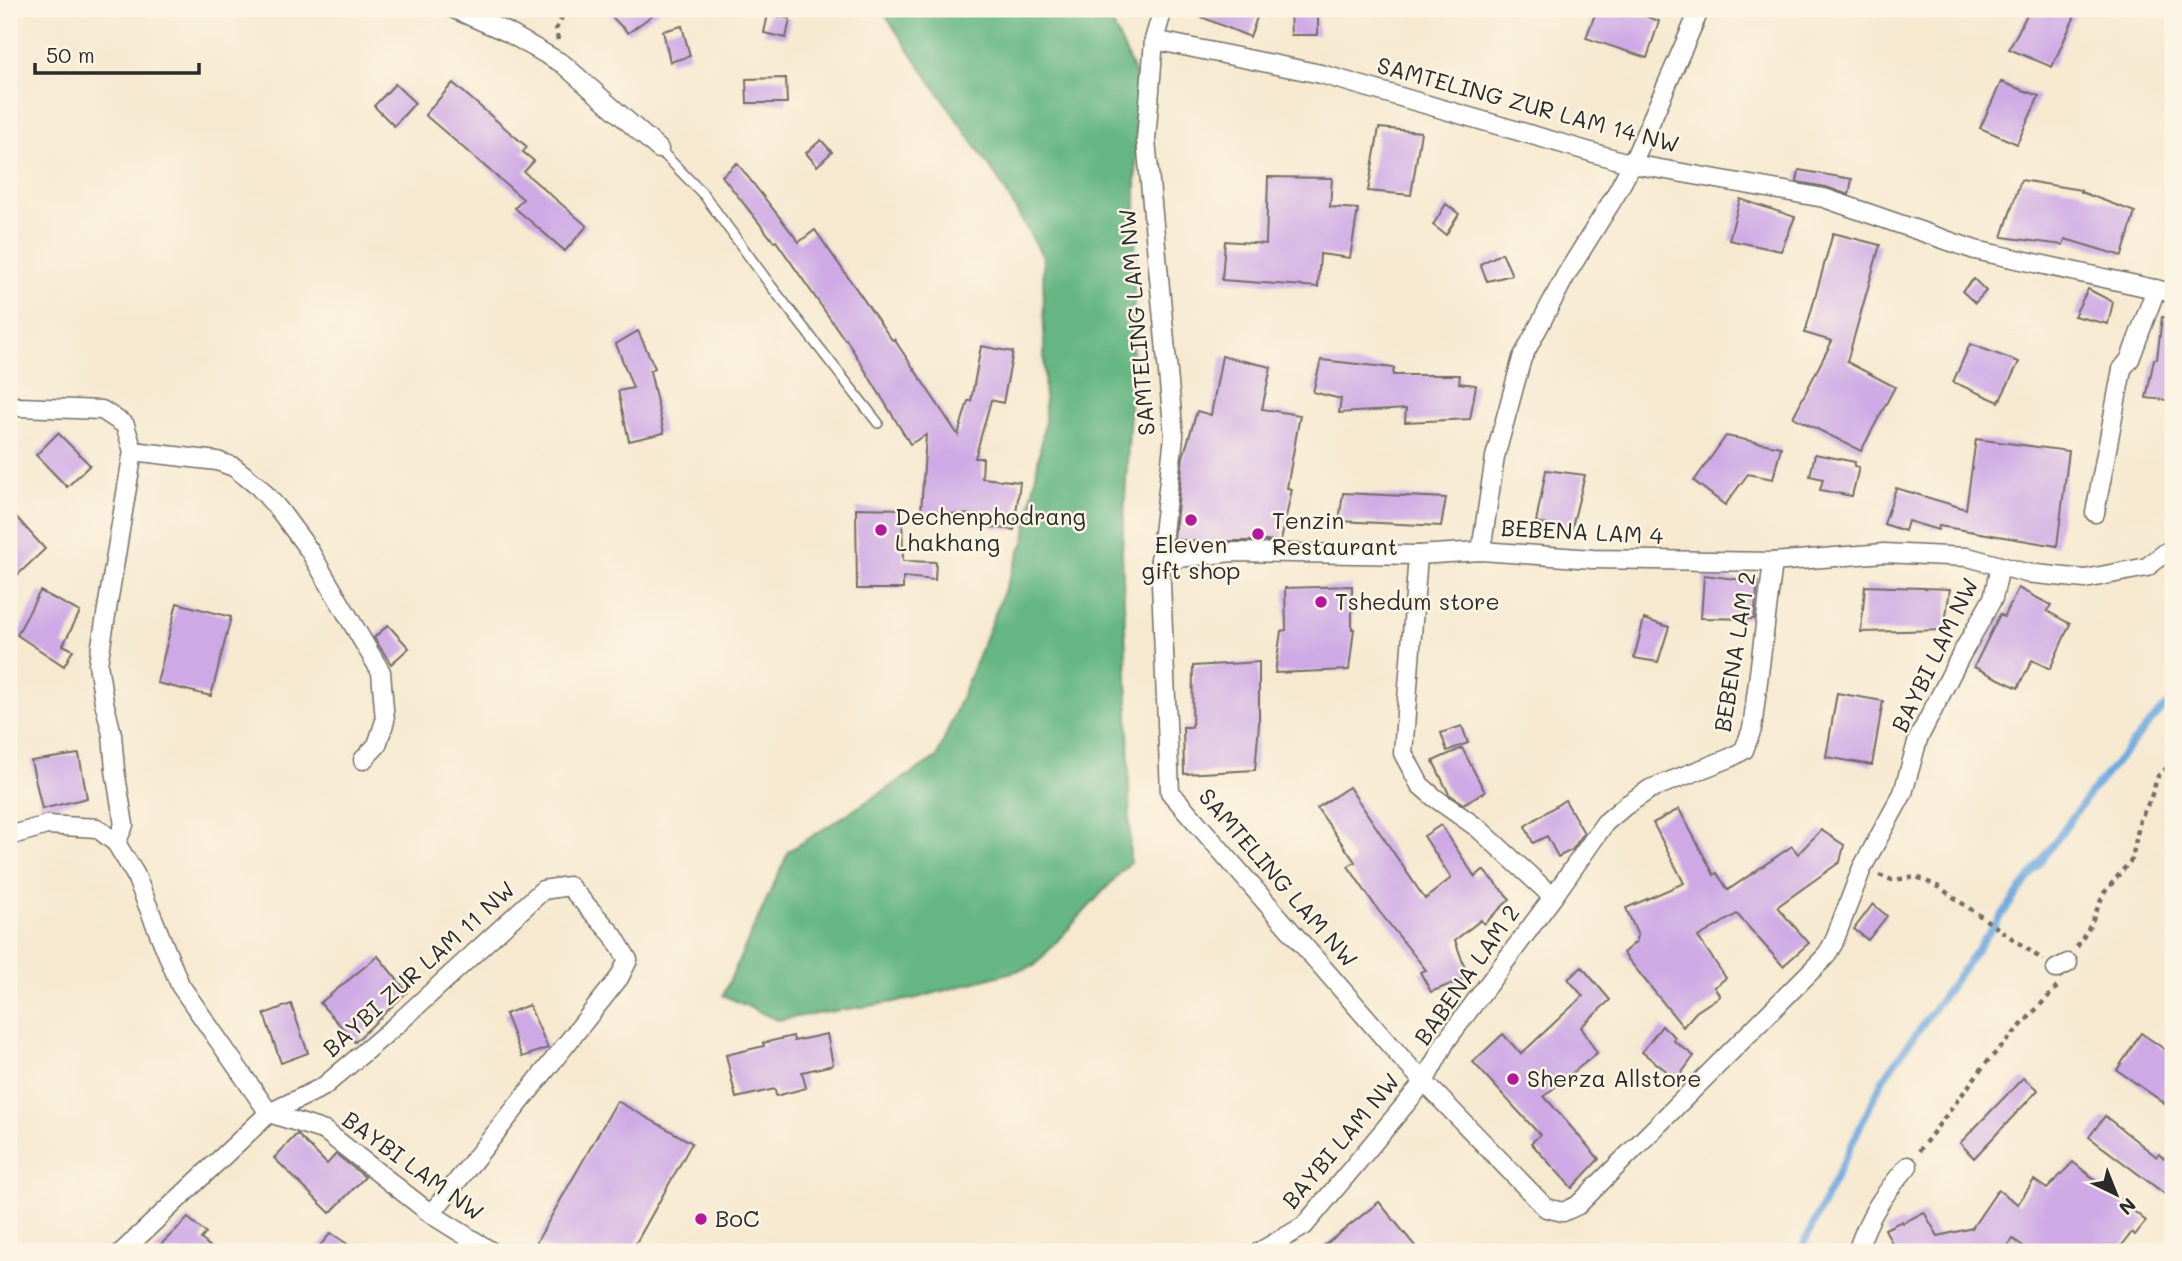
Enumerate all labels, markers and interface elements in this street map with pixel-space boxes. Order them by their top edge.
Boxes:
scale bar [35,32,200,76]
text: 50 m [46,41,95,68]
street label: SAMTELING ZUR LAM 14 NW [1374,49,1683,159]
street label: SAMTELING LAM NW [1111,207,1161,437]
place label: Dechenphodrang Lhakhang [895,501,1086,557]
place label: Tenzin Restaurant [1272,505,1398,561]
marker: Eleven gift shop [1183,512,1199,528]
street label: BEBENA LAM 4 [1500,512,1664,550]
marker: Dechenphodrang Lhakhang [873,522,889,538]
marker: Tenzin Restaurant [1250,526,1266,542]
place label: Eleven gift shop [1142,529,1240,585]
street label: BEBENA LAM 2 [1707,570,1761,734]
street label: BAYBI LAM NW [1884,573,1984,737]
place label: Tshedum store [1335,586,1500,616]
marker: Tshedum store [1313,594,1329,610]
street label: SAMTELING LAM NW [1193,782,1365,973]
street label: BAYBI ZUR LAM 11 NW [316,874,521,1063]
street label: BABENA LAM 2 [1407,898,1526,1050]
place label: Sherza Allstore [1527,1063,1701,1093]
street label: BAYBI LAM NW [1275,1066,1406,1214]
marker: Sherza Allstore [1505,1071,1521,1087]
street label: BAYBI LAM NW [337,1104,490,1227]
north arrow [2080,1160,2150,1230]
text: N [2114,1193,2142,1221]
place label: BoC [715,1203,759,1233]
marker: BoC [693,1211,709,1227]

